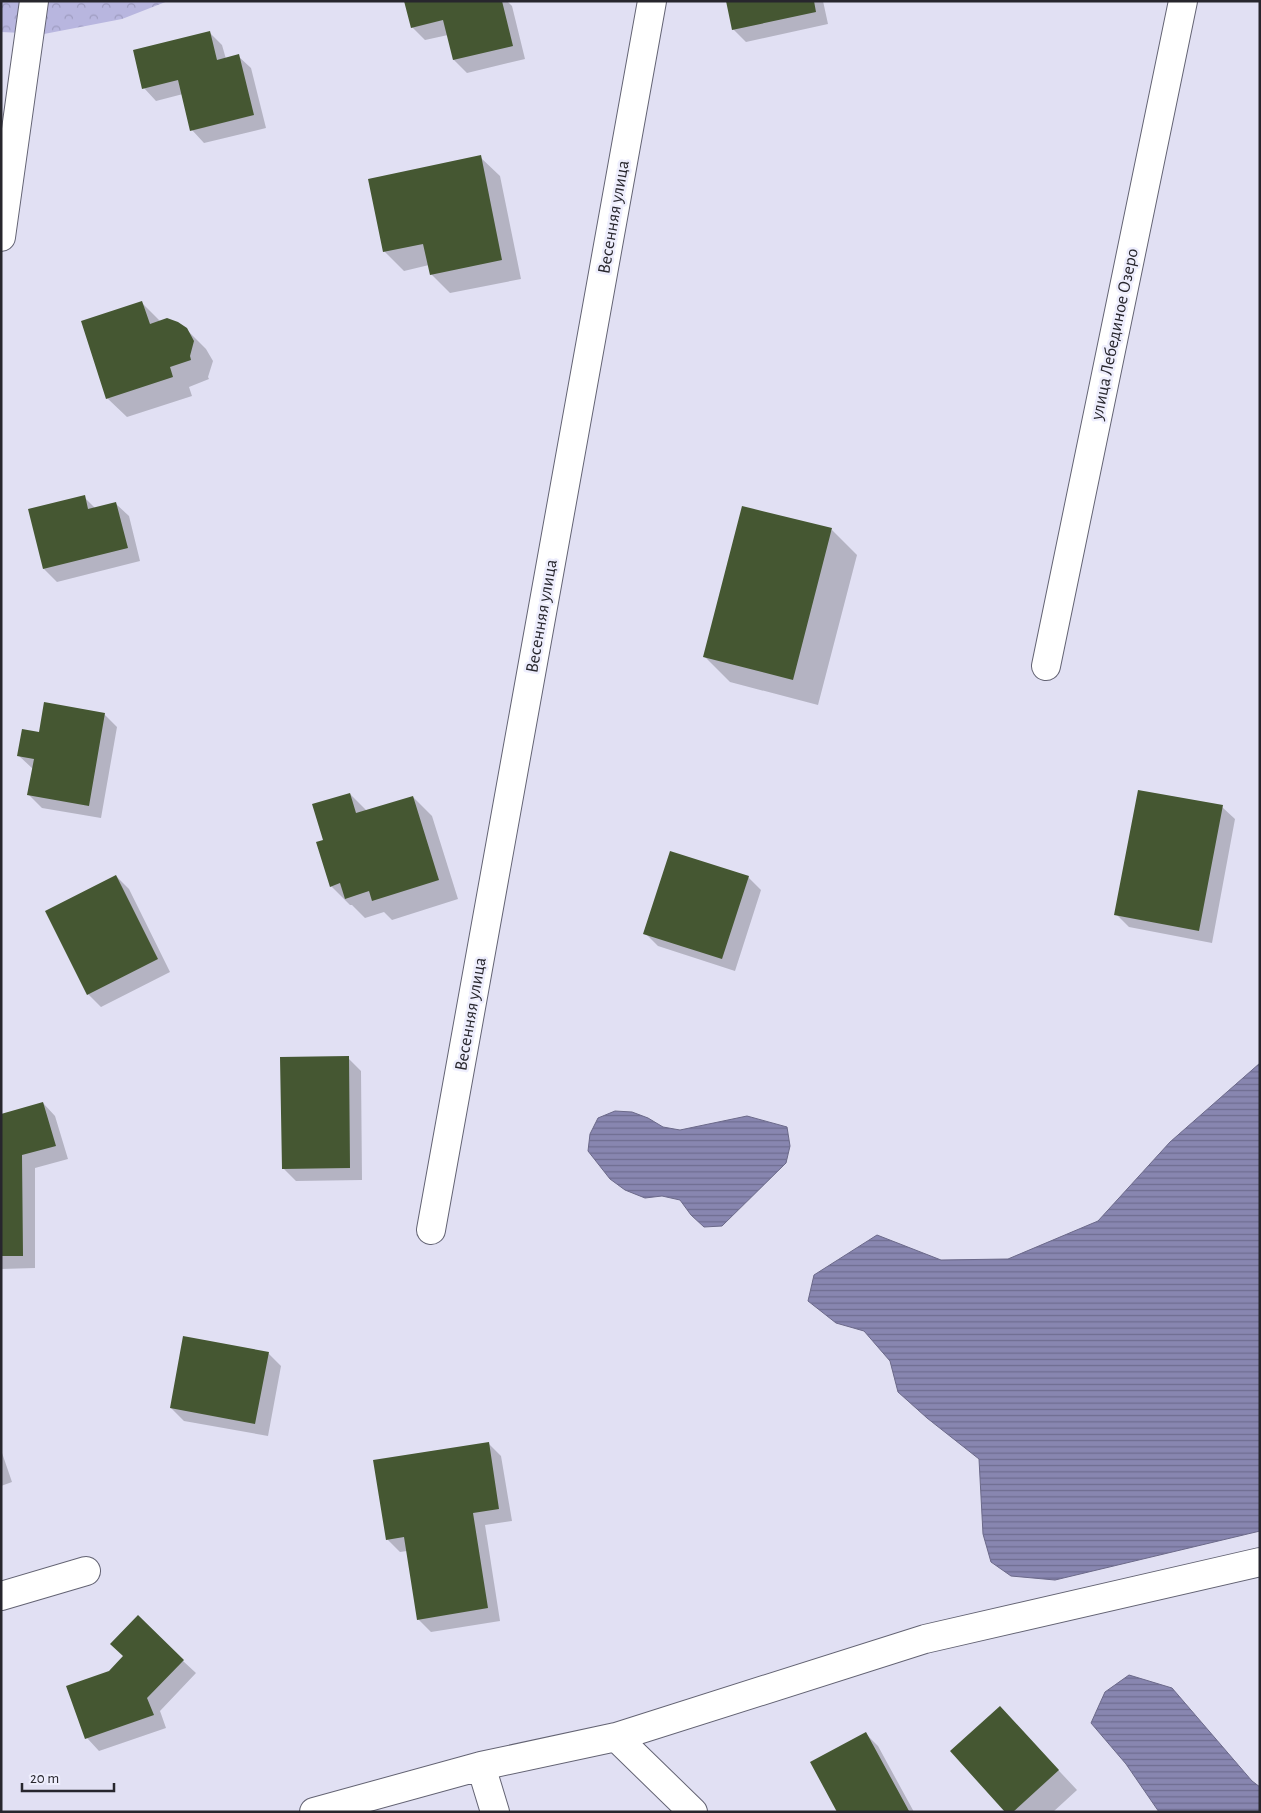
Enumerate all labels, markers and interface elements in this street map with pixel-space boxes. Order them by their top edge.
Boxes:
street label: Весенняя улица [595,159,633,275]
street label: улица Лебединое Озеро [1087,247,1142,423]
street label: Весенняя улица [523,558,561,674]
street label: Весенняя улица [452,956,490,1072]
scale bar [22,1760,115,1792]
text: 20 m [30,1771,59,1786]

